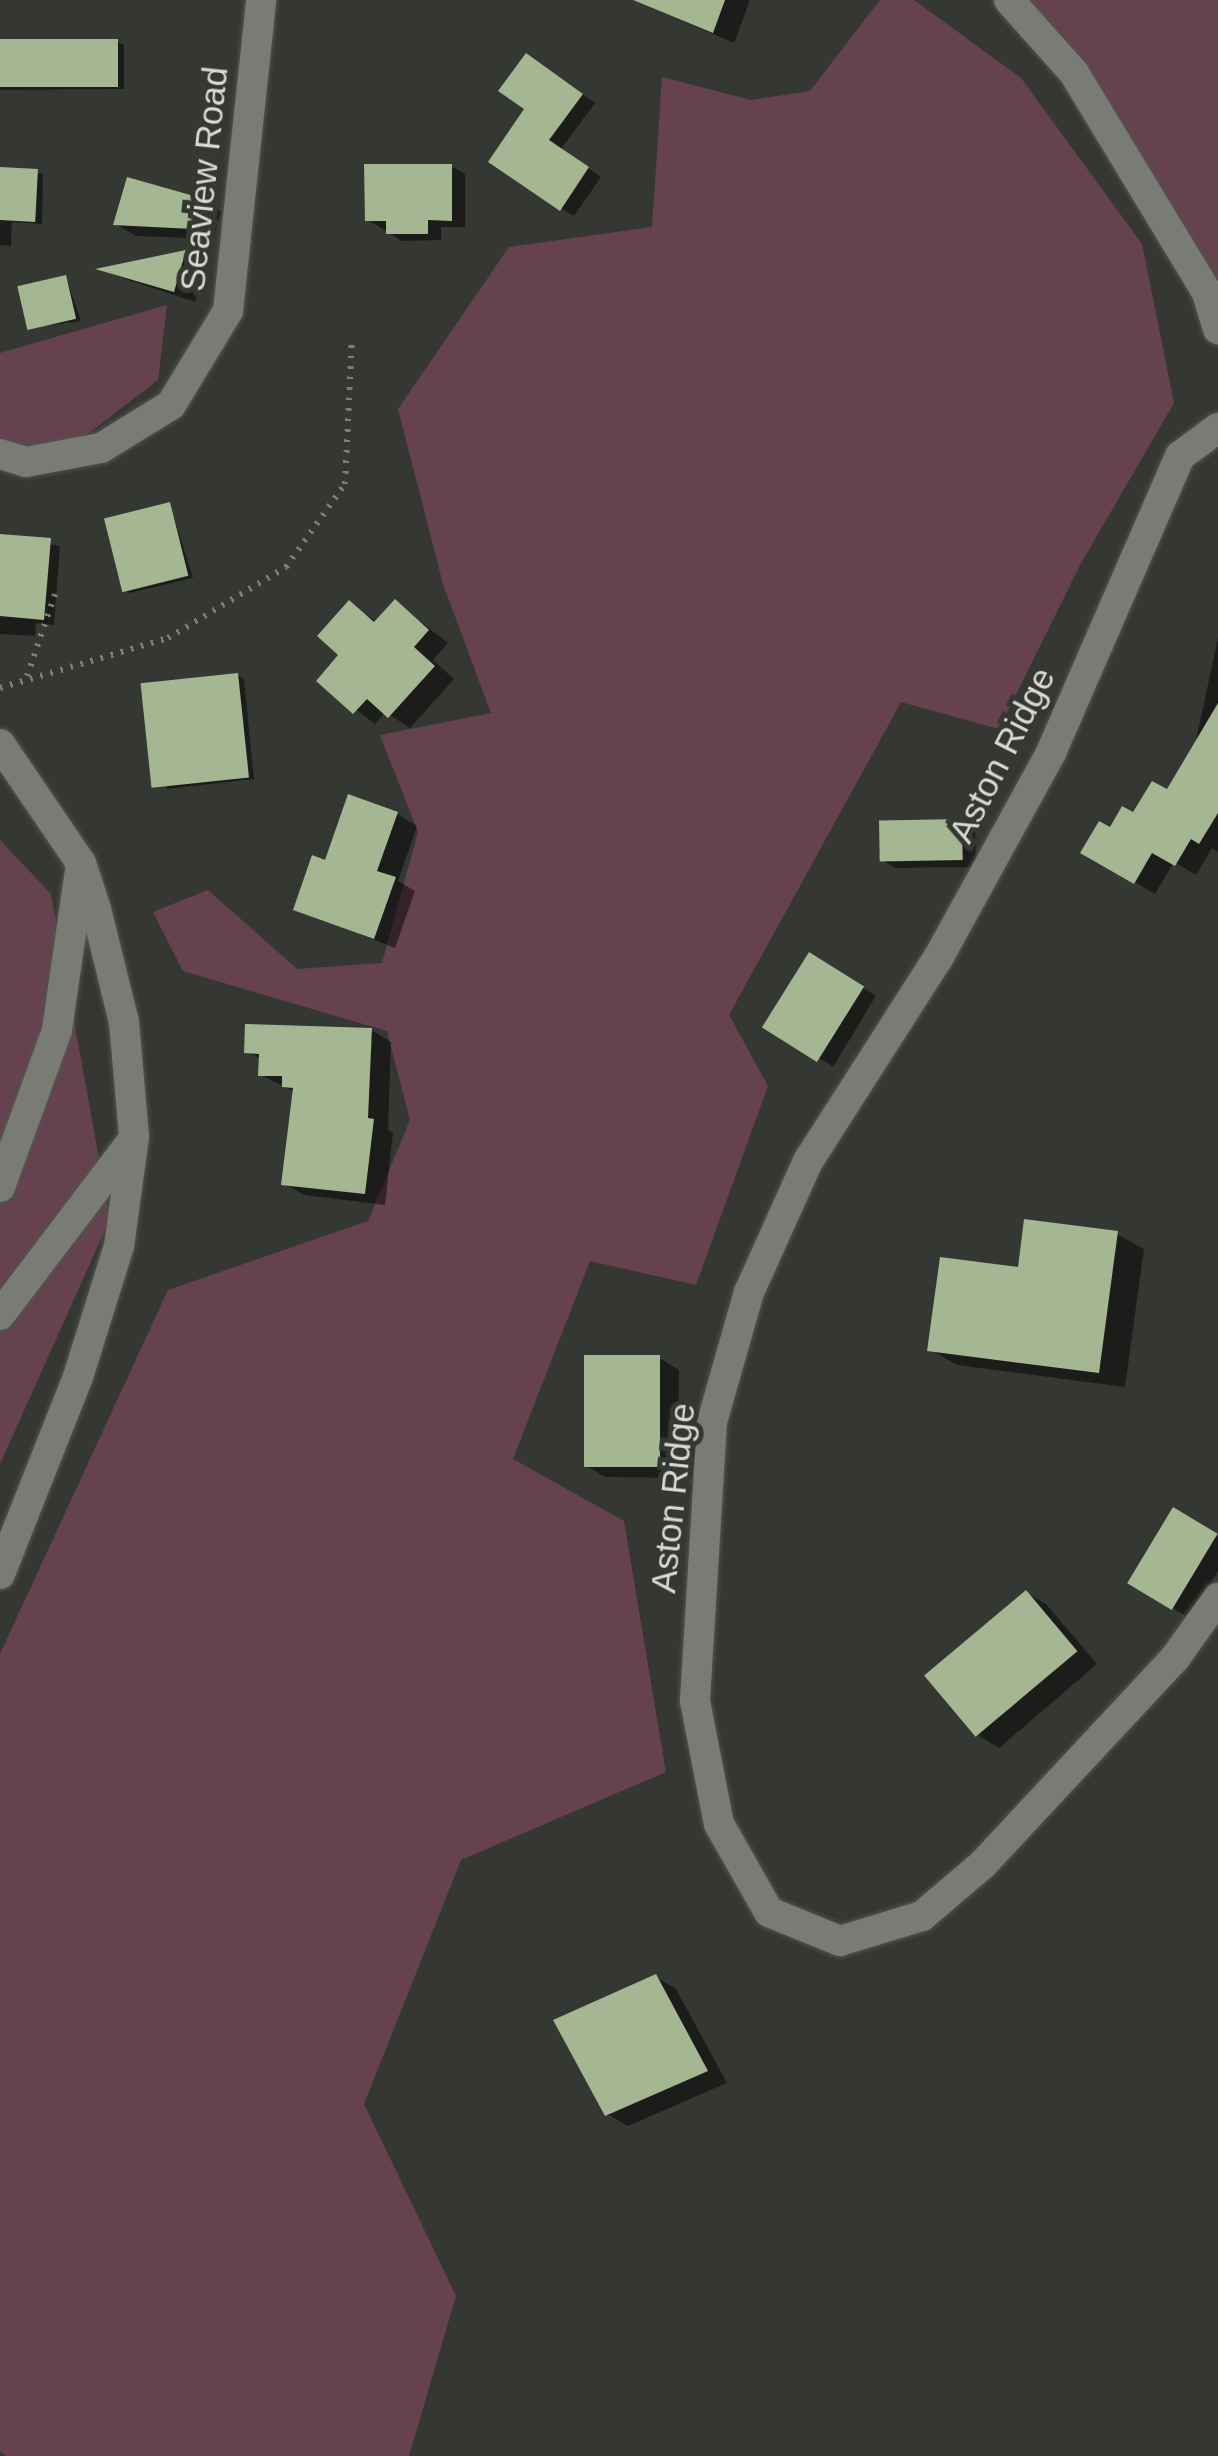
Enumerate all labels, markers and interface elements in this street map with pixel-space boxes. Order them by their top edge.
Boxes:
street label: Seaview Road [171,65,237,293]
street label: Aston Ridge [940,661,1064,849]
street label: Aston Ridge [642,1401,704,1595]

